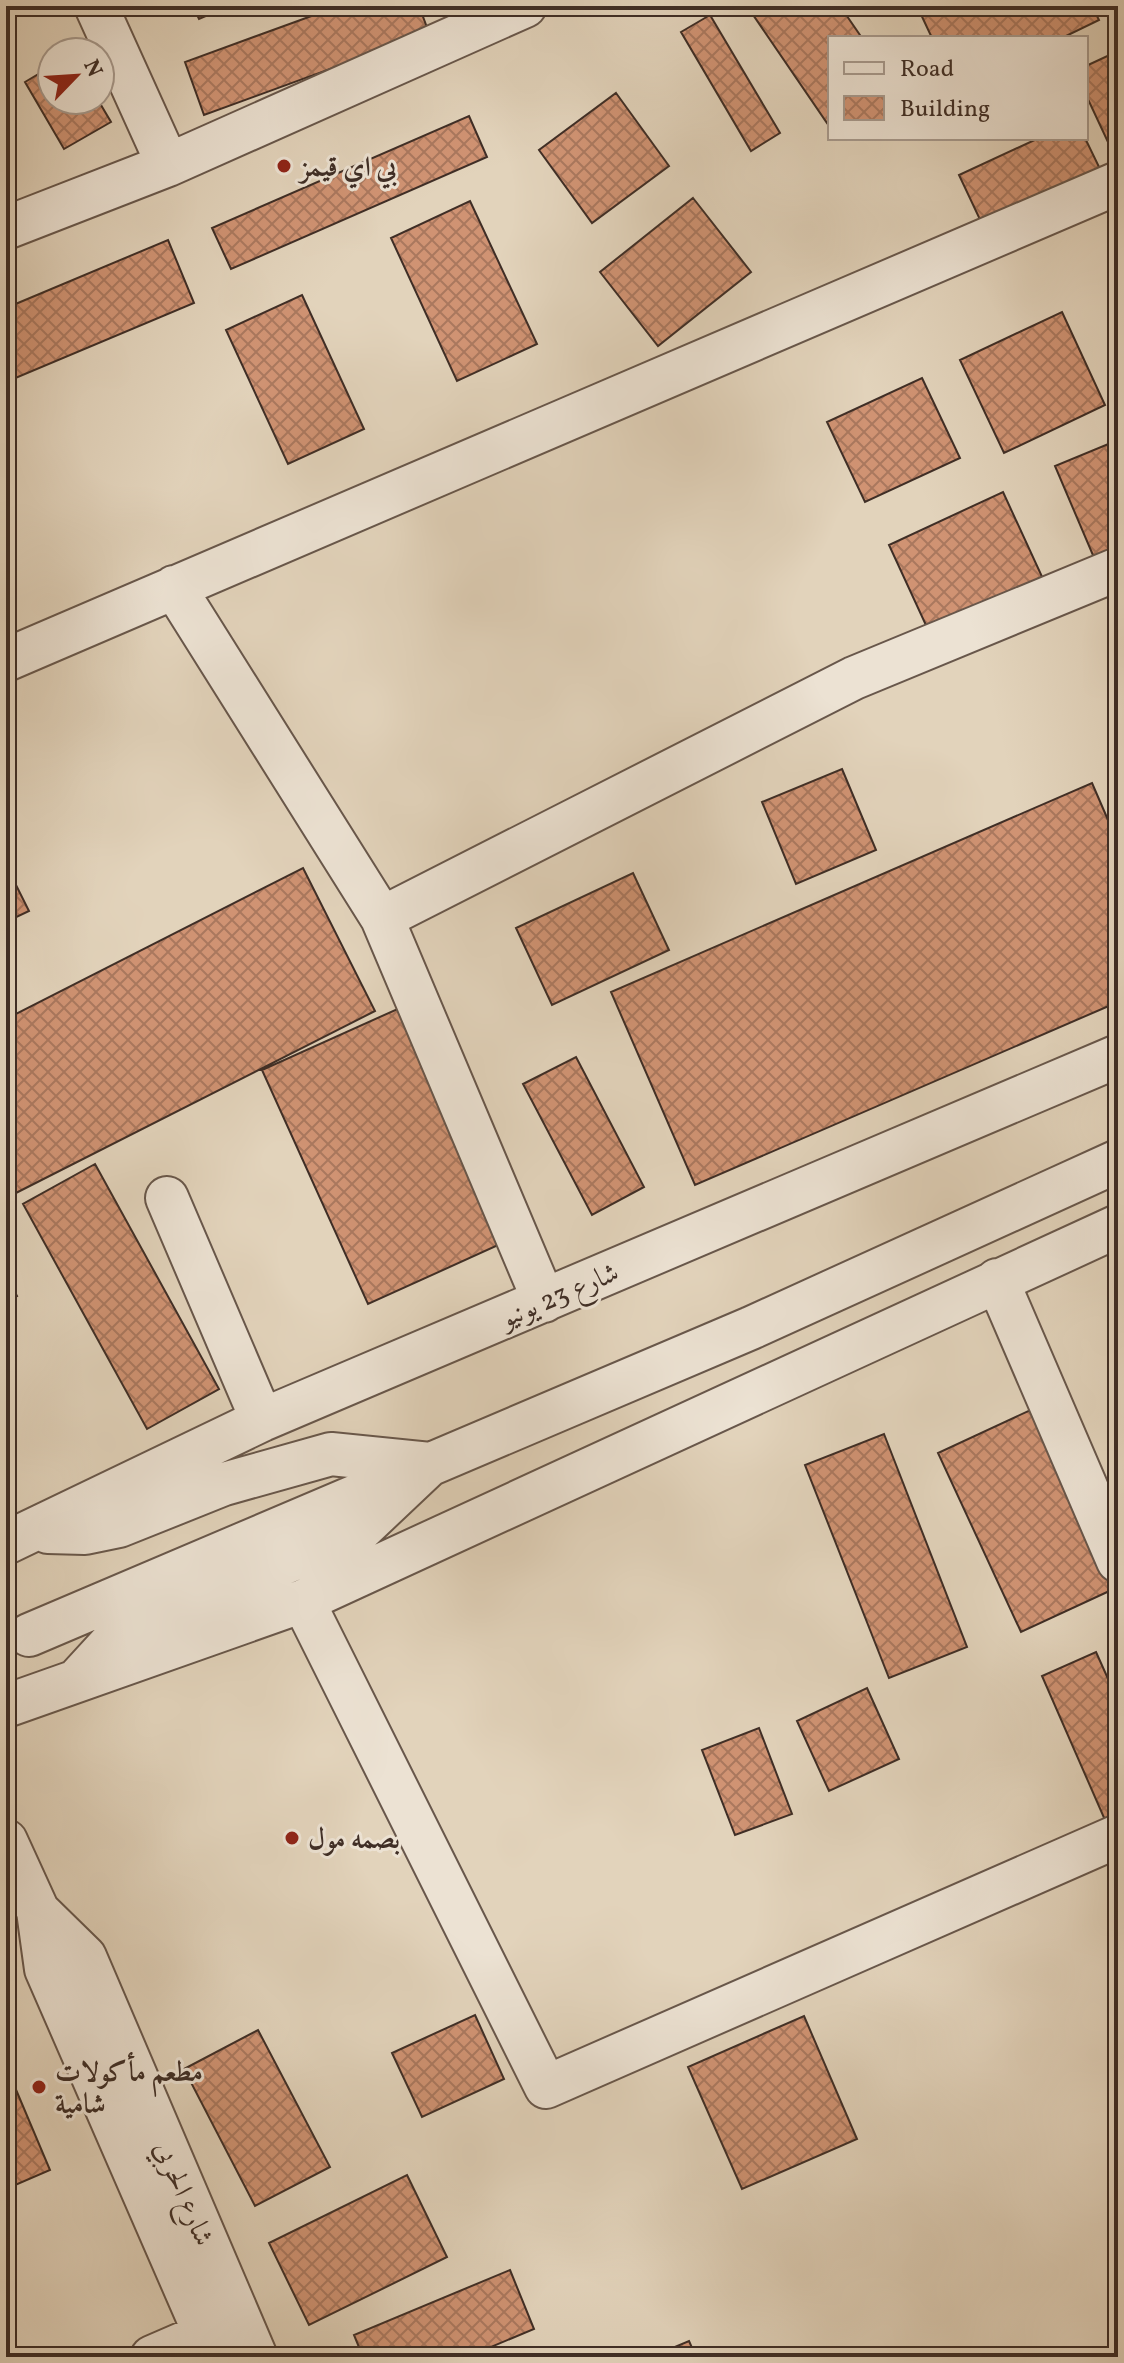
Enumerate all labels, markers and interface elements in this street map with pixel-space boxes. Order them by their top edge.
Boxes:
north arrow [36,36,116,116]
legend [828,36,1088,140]
text: Road [900,53,954,87]
text: N [74,55,109,82]
text: Building [900,93,990,127]
place label: بي اي قيمز [297,149,397,189]
marker: بي اي قيمز [275,157,293,175]
street label: شارع 23 يونيو [492,1254,626,1342]
place label: بصمه مول [308,1821,400,1860]
marker: بصمه مول [283,1829,301,1847]
place label: مطعم مأكولات شامية [55,2051,203,2125]
marker: مطعم مأكولات شامية [30,2078,48,2096]
street label: شارع الحربي [141,2136,222,2253]

